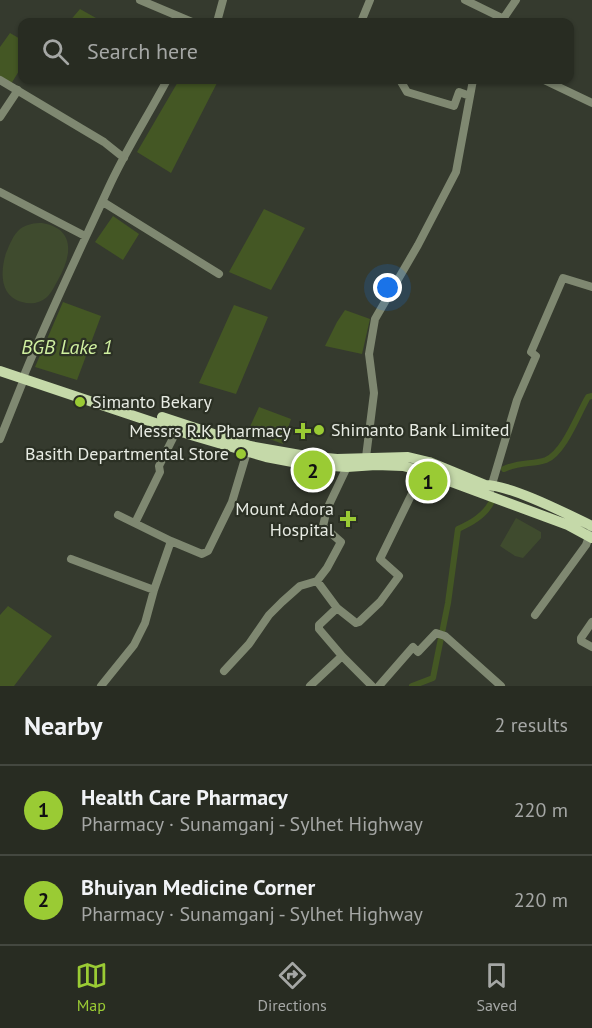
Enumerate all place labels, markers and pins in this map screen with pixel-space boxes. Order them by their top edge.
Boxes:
place label: Simanto Bekary [92,390,212,413]
marker: Simanto Bekary [73,395,87,409]
place label: Shimanto Bank Limited [331,418,509,441]
place label: Messrs R.K Pharmacy [129,419,292,442]
marker: Shimanto Bank Limited [312,423,326,437]
marker: Messrs R.K Pharmacy [296,424,310,438]
place label: Basith Departmental Store [25,442,229,465]
marker: Basith Departmental Store [234,447,248,461]
pin: 2 [294,448,332,492]
pin: 1 [408,458,448,504]
place label: Mount Adora Hospital [235,497,335,541]
marker: Mount Adora Hospital [339,510,357,528]

